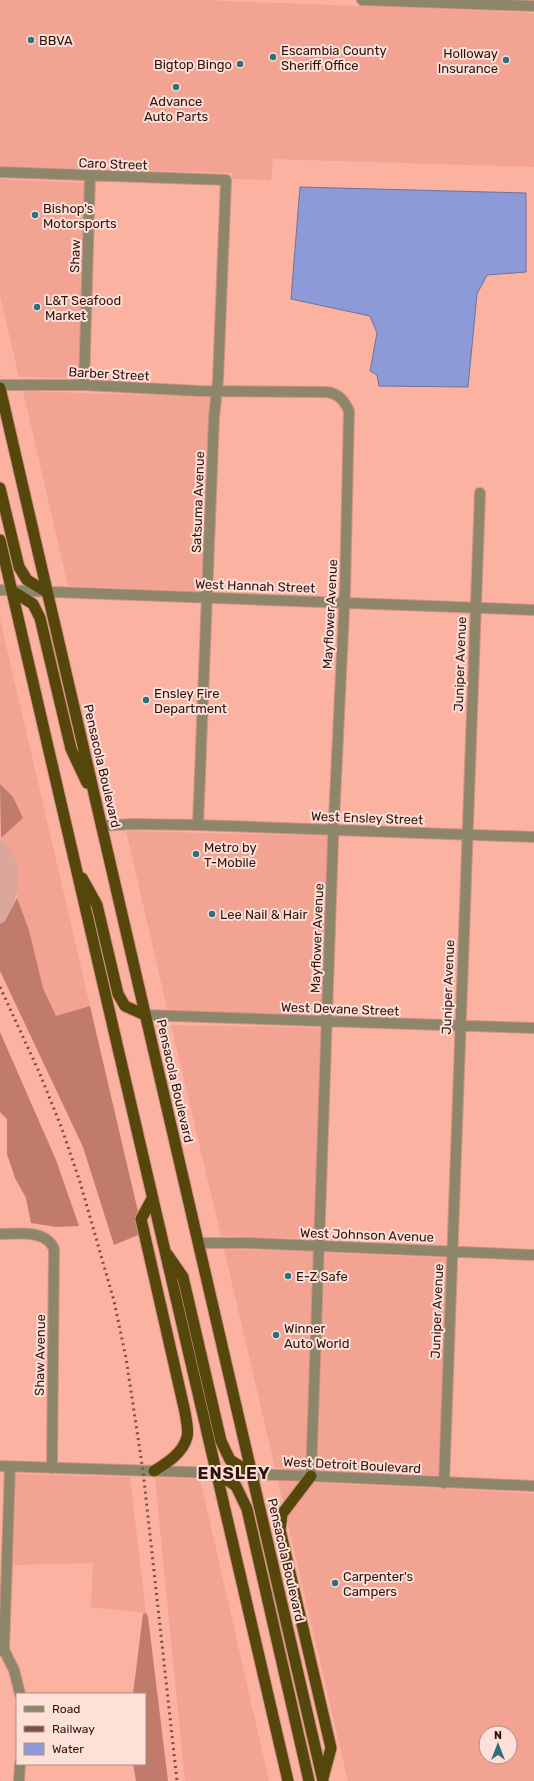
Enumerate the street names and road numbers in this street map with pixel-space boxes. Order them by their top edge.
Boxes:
street label: Caro Street [78,155,148,173]
street label: Shaw [67,239,83,273]
street label: Barber Street [68,364,150,384]
street label: Satsuma Avenue [189,451,207,553]
street label: Mayflower Avenue [320,559,340,669]
street label: West Hannah Street [195,576,315,596]
street label: Juniper Avenue [451,616,469,712]
street label: Pensacola Boulevard [80,703,124,829]
street label: West Ensley Street [311,809,423,827]
street label: Mayflower Avenue [308,883,326,993]
street label: Juniper Avenue [439,939,457,1035]
street label: West Devane Street [281,999,399,1019]
street label: Pensacola Boulevard [153,1018,197,1144]
street label: West Johnson Avenue [300,1225,434,1245]
street label: Juniper Avenue [428,1263,446,1359]
street label: Shaw Avenue [32,1314,48,1396]
street label: West Detroit Boulevard [283,1454,421,1476]
street label: Pensacola Boulevard [264,1497,308,1623]

